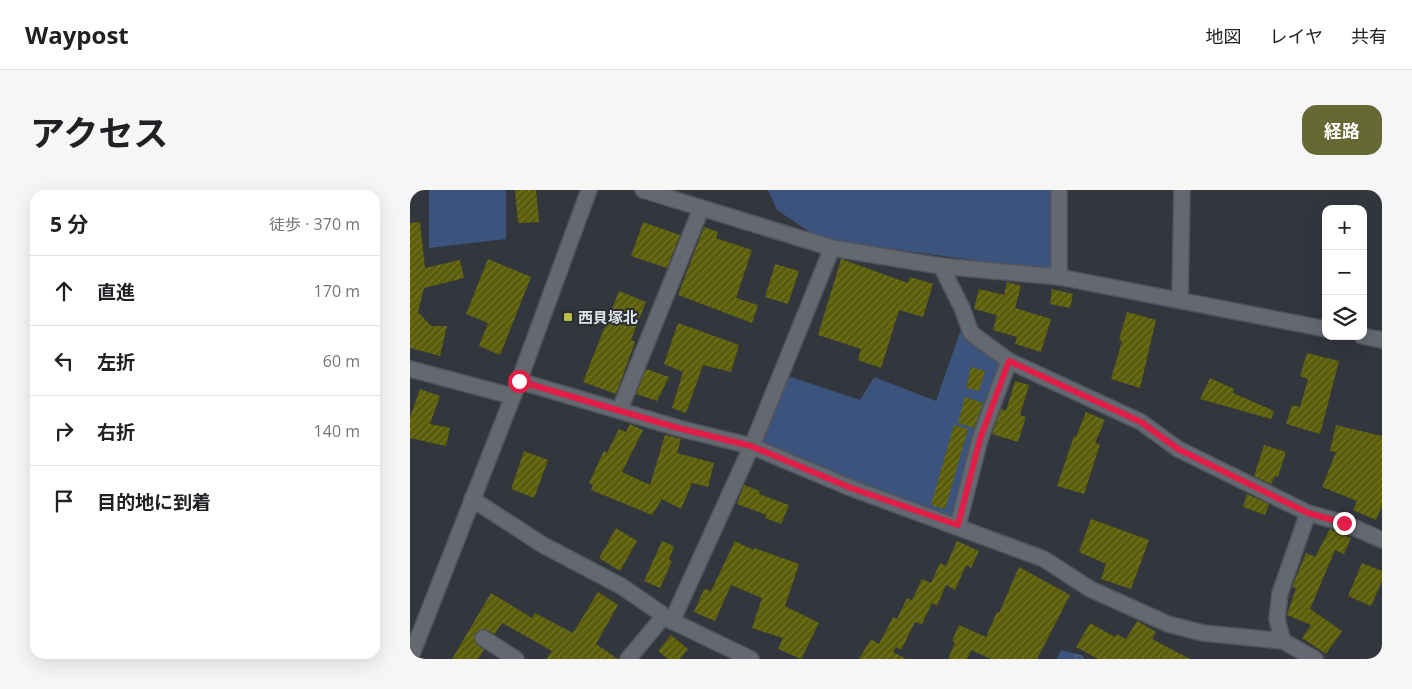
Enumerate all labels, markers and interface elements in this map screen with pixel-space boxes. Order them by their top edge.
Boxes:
text: Waypost [25,18,129,51]
text: 地図 [1206,24,1242,48]
text: レイヤ [1270,24,1323,48]
text: 共有 [1351,24,1387,48]
button: 経路 [1302,105,1382,155]
text: アクセス [30,109,168,156]
map controls [1322,205,1367,340]
button: + [1322,205,1367,250]
text: 5 分 [50,210,88,238]
text: 徒歩 · 370 m [269,213,360,235]
button: − [1322,250,1367,295]
icon: ahead [50,277,78,305]
text: 直進 [97,279,135,305]
text: 170 m [314,280,360,302]
button: layers [1322,295,1367,340]
place label: 西貝塚北 [578,307,638,327]
marker: 西貝塚北 [562,311,574,323]
icon: left [50,347,78,375]
text: 左折 [97,349,135,375]
text: 60 m [323,350,360,372]
route start [508,370,531,393]
icon: right [50,417,78,445]
text: 右折 [97,419,135,445]
text: 140 m [314,420,360,442]
icon: arrive [50,487,78,515]
text: 目的地に到着 [97,489,211,515]
route end [1333,512,1356,535]

